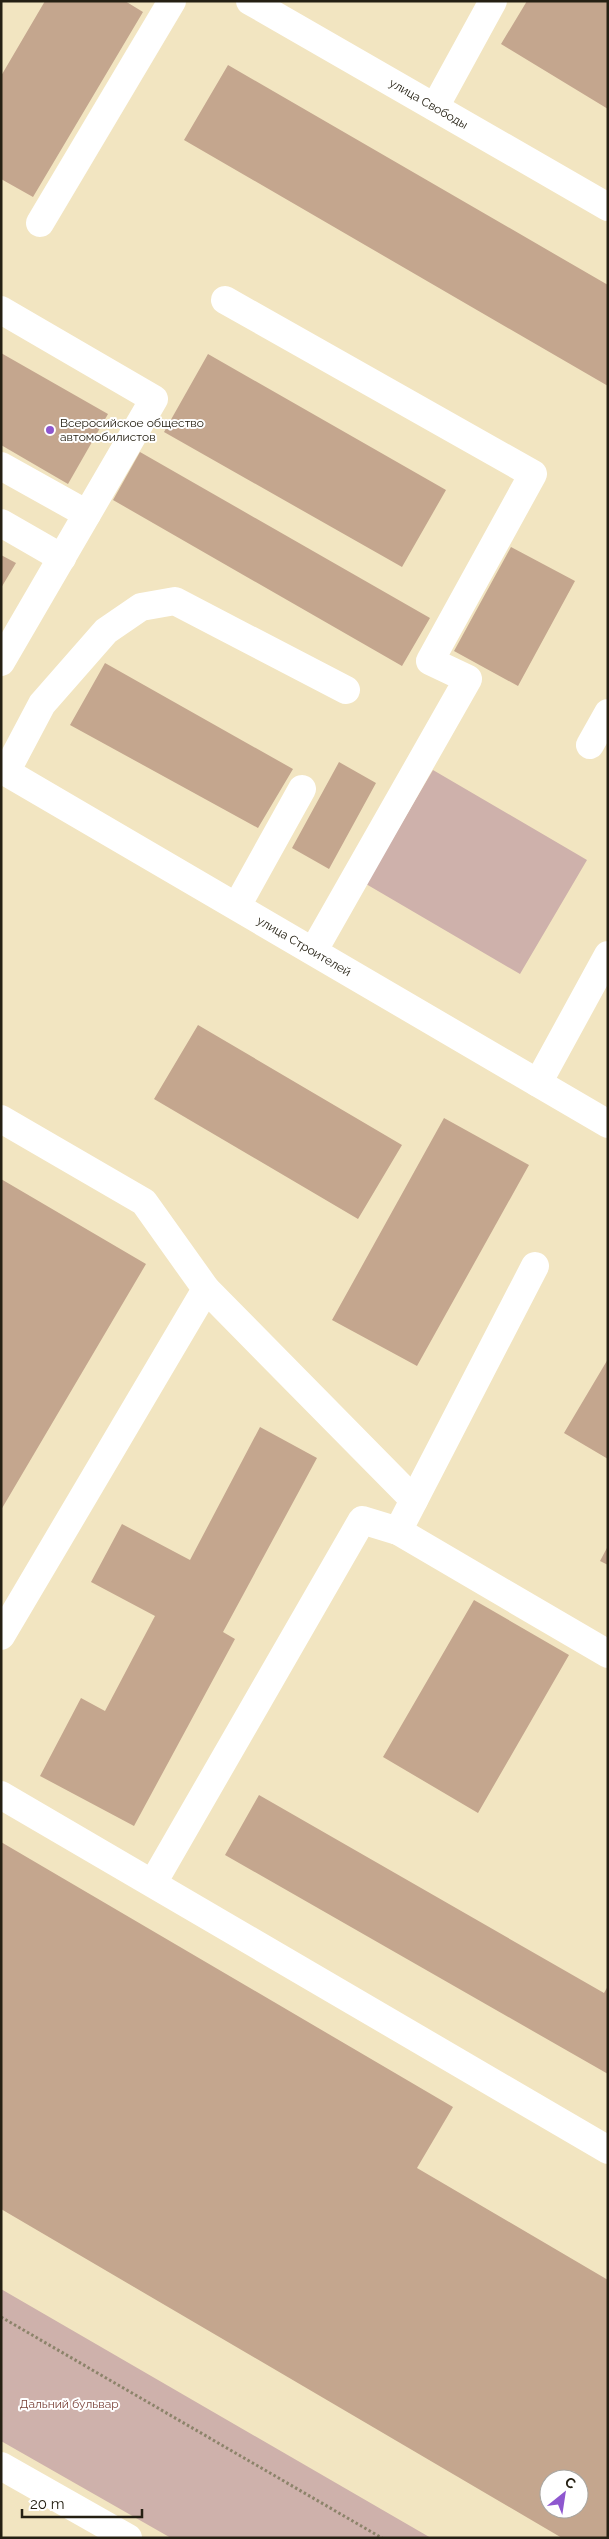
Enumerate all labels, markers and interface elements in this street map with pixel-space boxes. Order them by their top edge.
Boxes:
street label: улица Свободы [387,76,470,132]
place label: Всеросийское общество автомобилистов [60,416,204,444]
marker: Всеросийское общество автомобилистов [44,424,56,436]
street label: улица Строителей [254,913,353,979]
park label: Дальний бульвар [19,2397,119,2411]
north arrow [539,2469,589,2519]
text: С [562,2473,579,2492]
scale bar [22,2486,142,2518]
text: 20 m [30,2495,65,2513]

